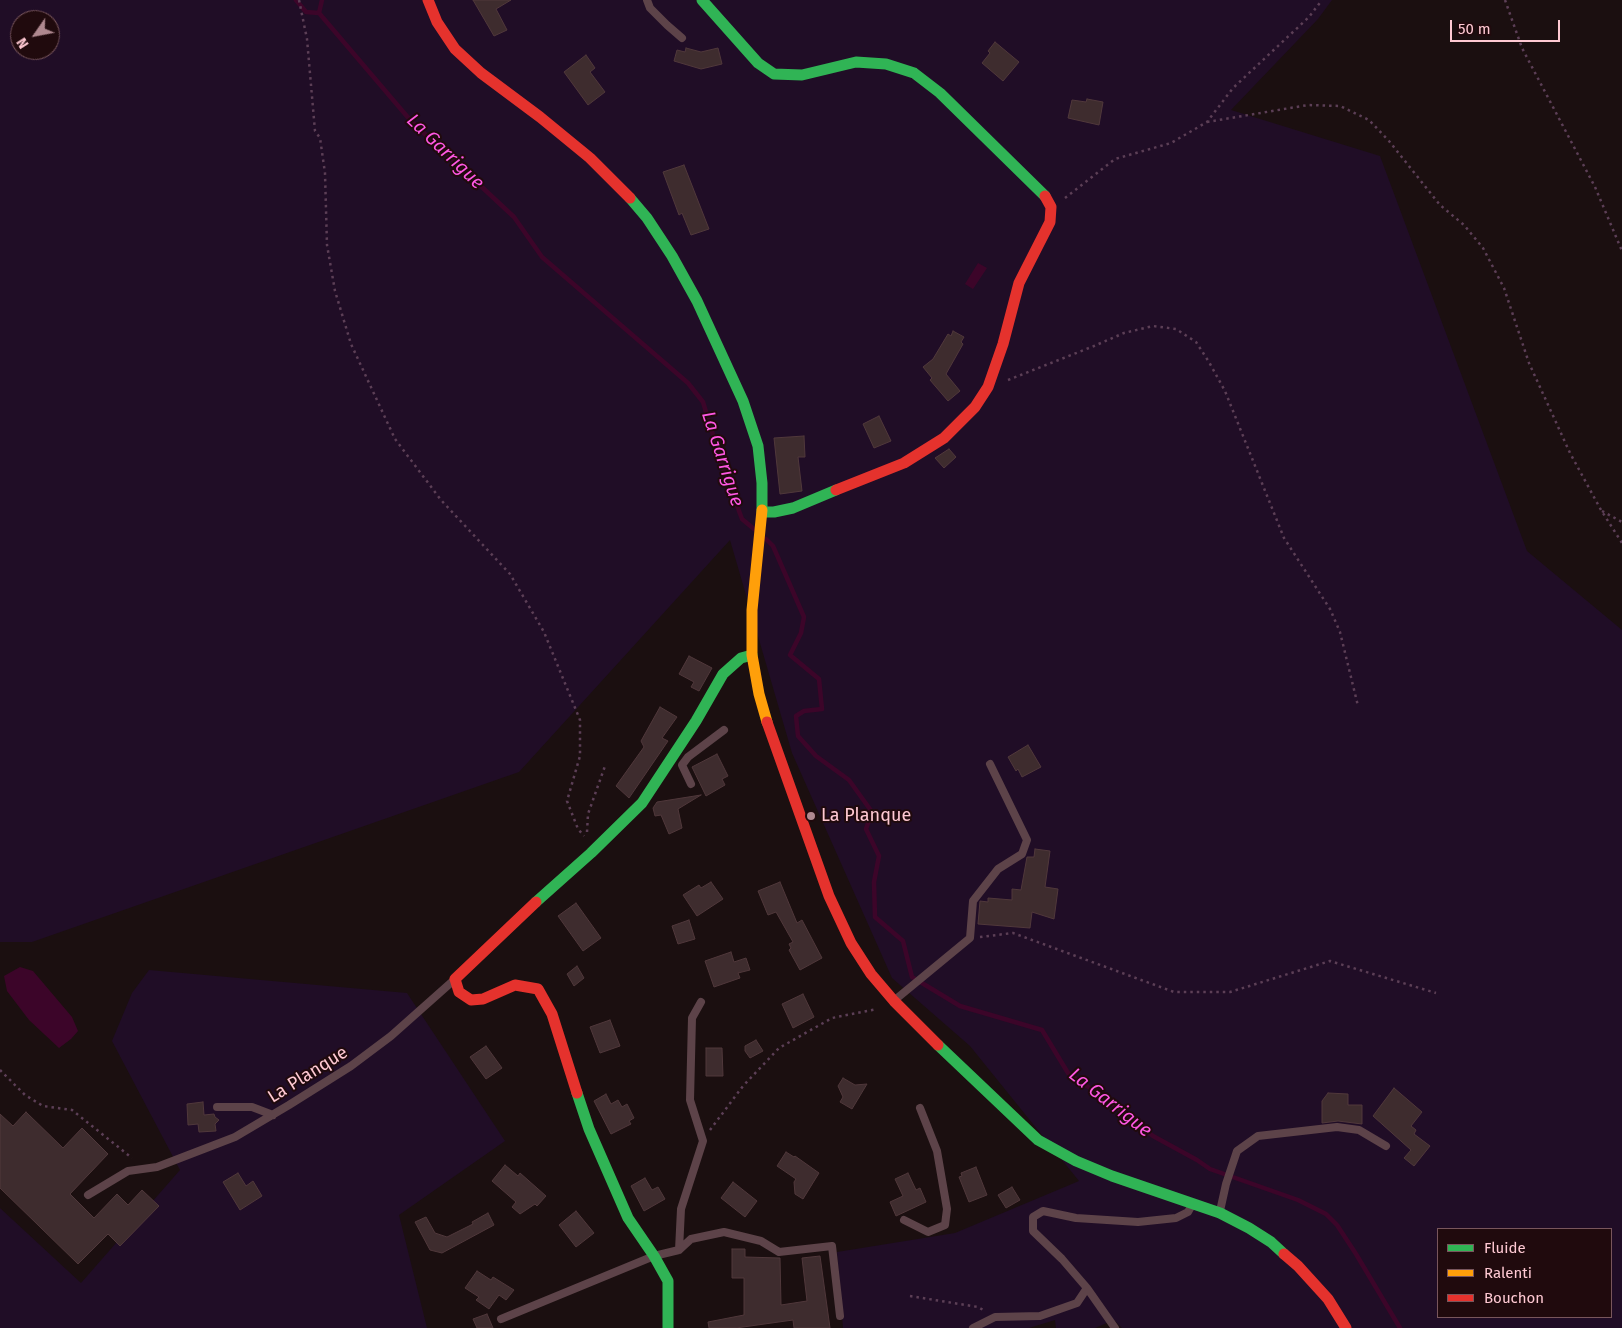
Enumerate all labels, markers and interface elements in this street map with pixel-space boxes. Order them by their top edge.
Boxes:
north arrow [10,10,60,60]
scale bar [1452,10,1562,42]
text: 50 m [1458,20,1491,38]
text: N [13,34,33,51]
water label: La Garrigue [402,109,488,195]
water label: La Garrigue [696,408,748,510]
place label: La Planque [821,805,911,827]
marker: La Planque [805,810,817,822]
street label: La Planque [264,1042,352,1108]
water label: La Garrigue [1064,1064,1156,1142]
legend [1437,1228,1612,1318]
text: Fluide [1484,1239,1526,1257]
text: Ralenti [1484,1264,1532,1282]
text: Bouchon [1484,1289,1544,1307]

